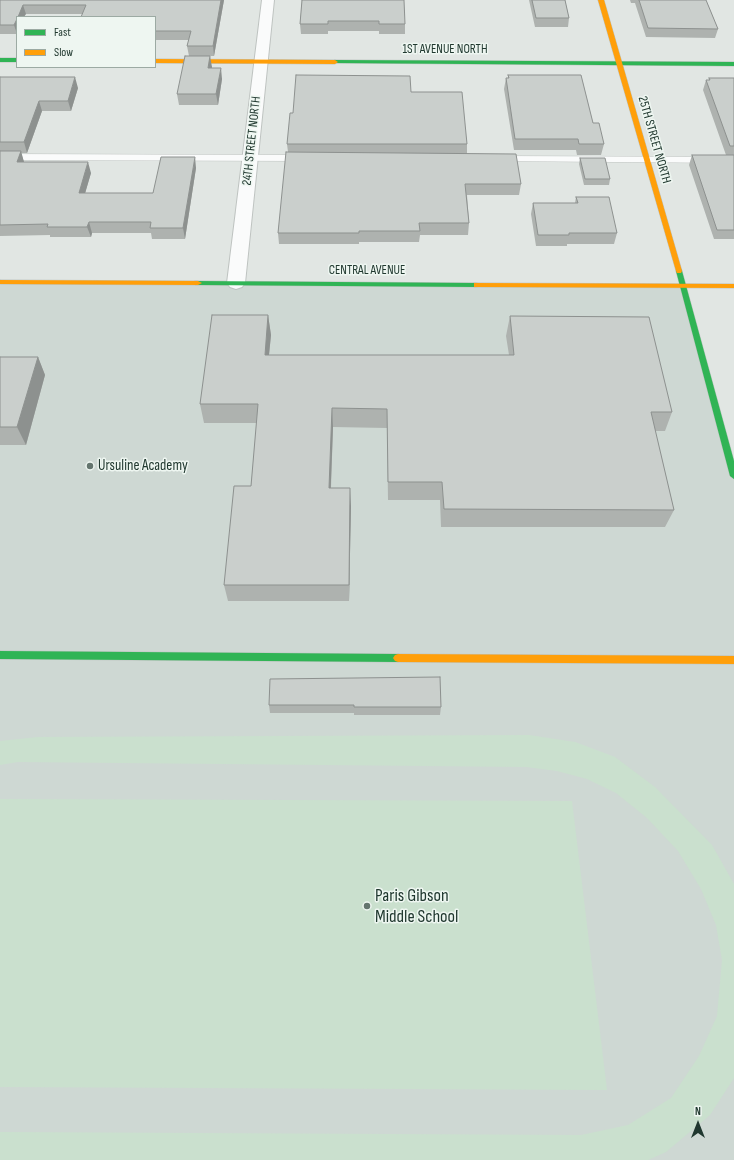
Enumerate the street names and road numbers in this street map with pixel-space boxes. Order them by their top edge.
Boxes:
street label: 1ST AVENUE NORTH [403,42,487,58]
street label: 25TH STREET NORTH [634,95,674,185]
street label: 24TH STREET NORTH [240,96,264,186]
street label: CENTRAL AVENUE [329,263,405,279]

